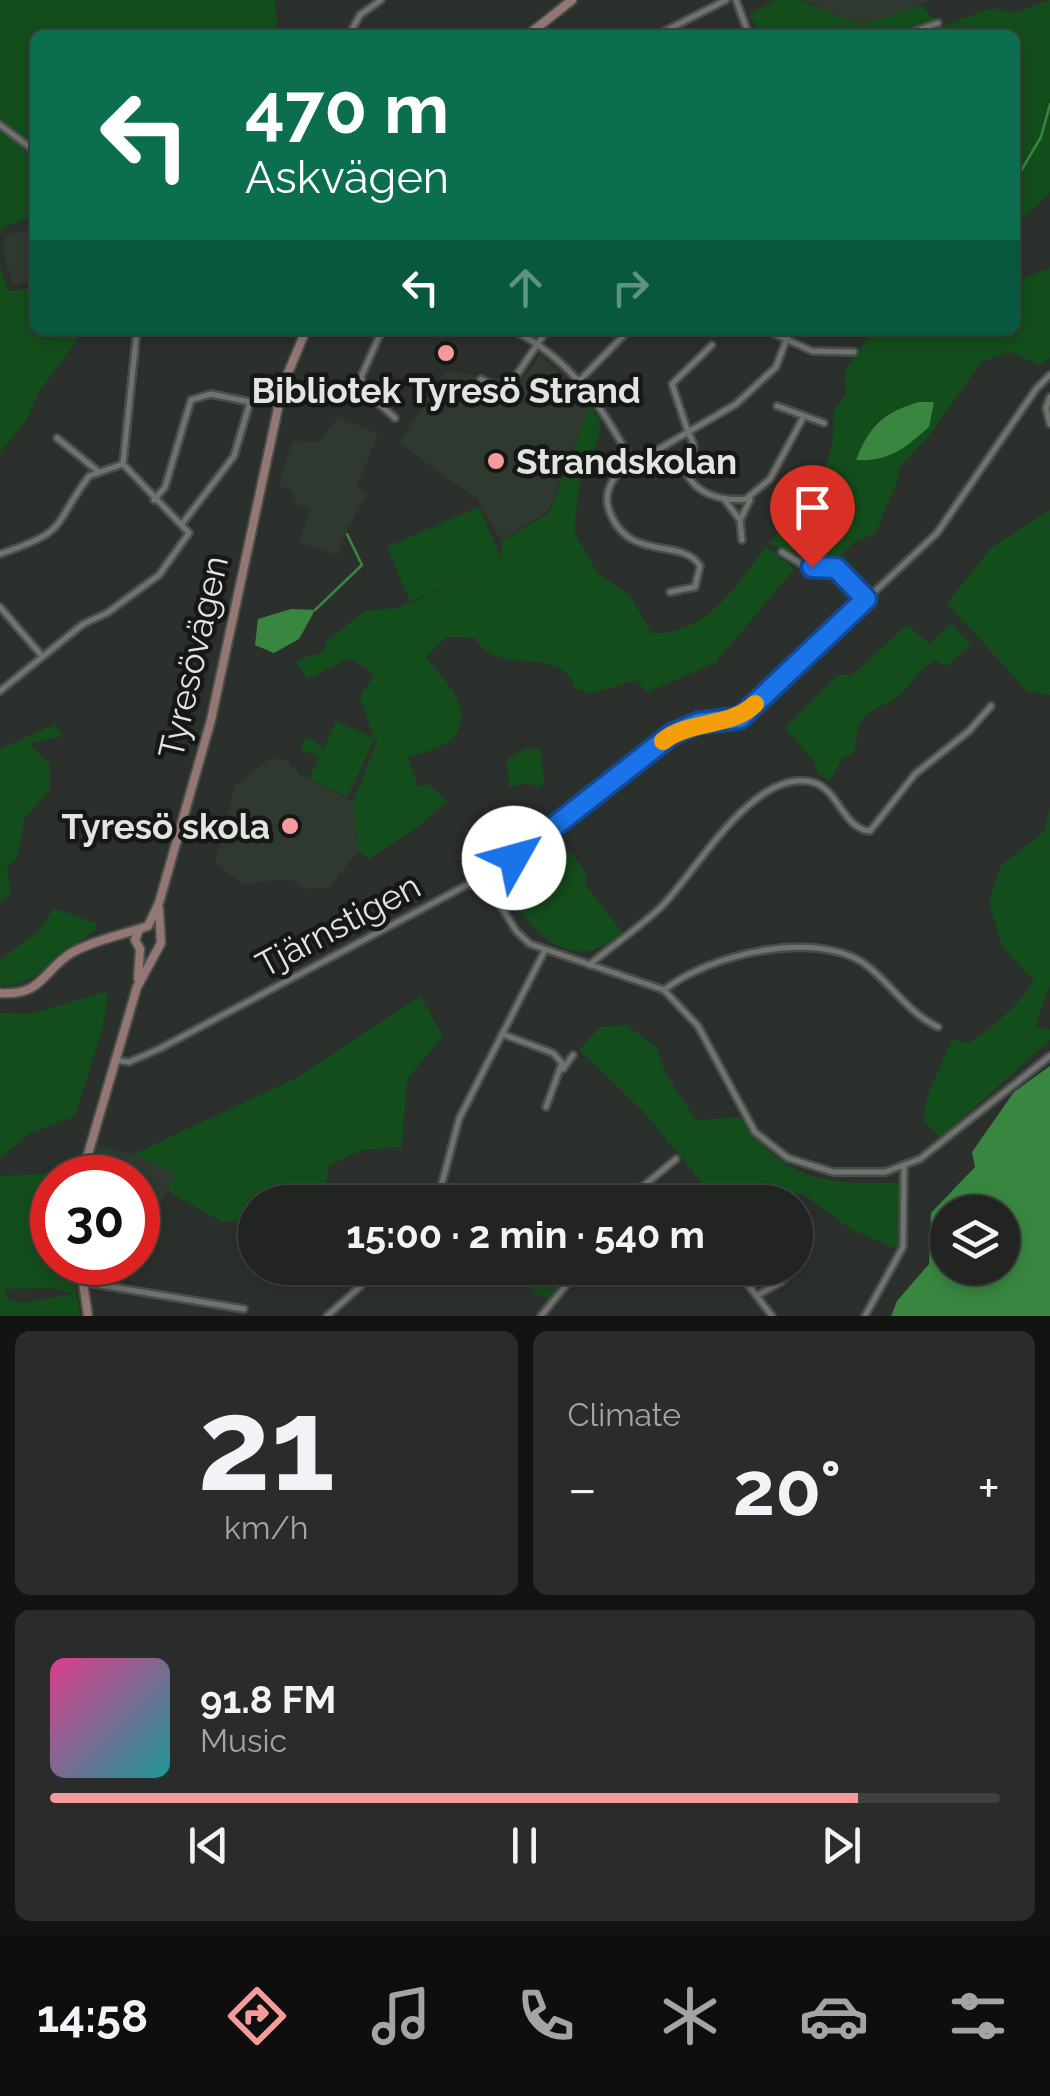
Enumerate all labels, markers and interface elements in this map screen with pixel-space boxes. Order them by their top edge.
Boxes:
text: 470 m [245,67,449,149]
icon: left [80,70,210,200]
text: Askvägen [245,151,449,204]
icon: left [393,260,448,315]
icon: ahead [498,260,553,315]
icon: right [603,260,658,315]
marker: Bibliotek Tyresö Strand [435,342,457,364]
place label: Bibliotek Tyresö Strand [252,370,640,411]
place label: Strandskolan [516,441,737,482]
marker: Strandskolan [485,450,507,472]
pin [770,465,855,568]
icon: arrive [785,480,840,535]
street label: Tyresövägen [150,552,236,762]
place label: Tyresö skola [61,806,270,847]
position arrow [462,806,566,910]
marker: Tyresö skola [279,815,301,837]
street label: Tjärnstigen [249,865,427,985]
speed limit sign: 30 [30,1155,160,1285]
map controls [930,1195,1020,1285]
button: layers [930,1195,1020,1285]
text: 15:00 · 2 min · 540 m [346,1212,705,1257]
text: 21 [197,1368,335,1520]
text: Climate [568,1396,681,1433]
text: 20° [733,1444,841,1533]
text: − [568,1456,597,1521]
text: + [977,1456,1000,1521]
text: km/h [224,1509,308,1546]
text: 91.8 FM [200,1677,336,1722]
text: Music [200,1722,287,1759]
icon: previous [181,1818,236,1873]
icon: pause [497,1818,552,1873]
icon: next [814,1818,869,1873]
icon: directions [222,1981,292,2051]
icon: music [366,1981,436,2051]
icon: phone [511,1981,581,2051]
icon: climate [655,1981,725,2051]
icon: car [799,1981,869,2051]
icon: filters [943,1981,1013,2051]
text: 14:58 [37,1990,148,2043]

